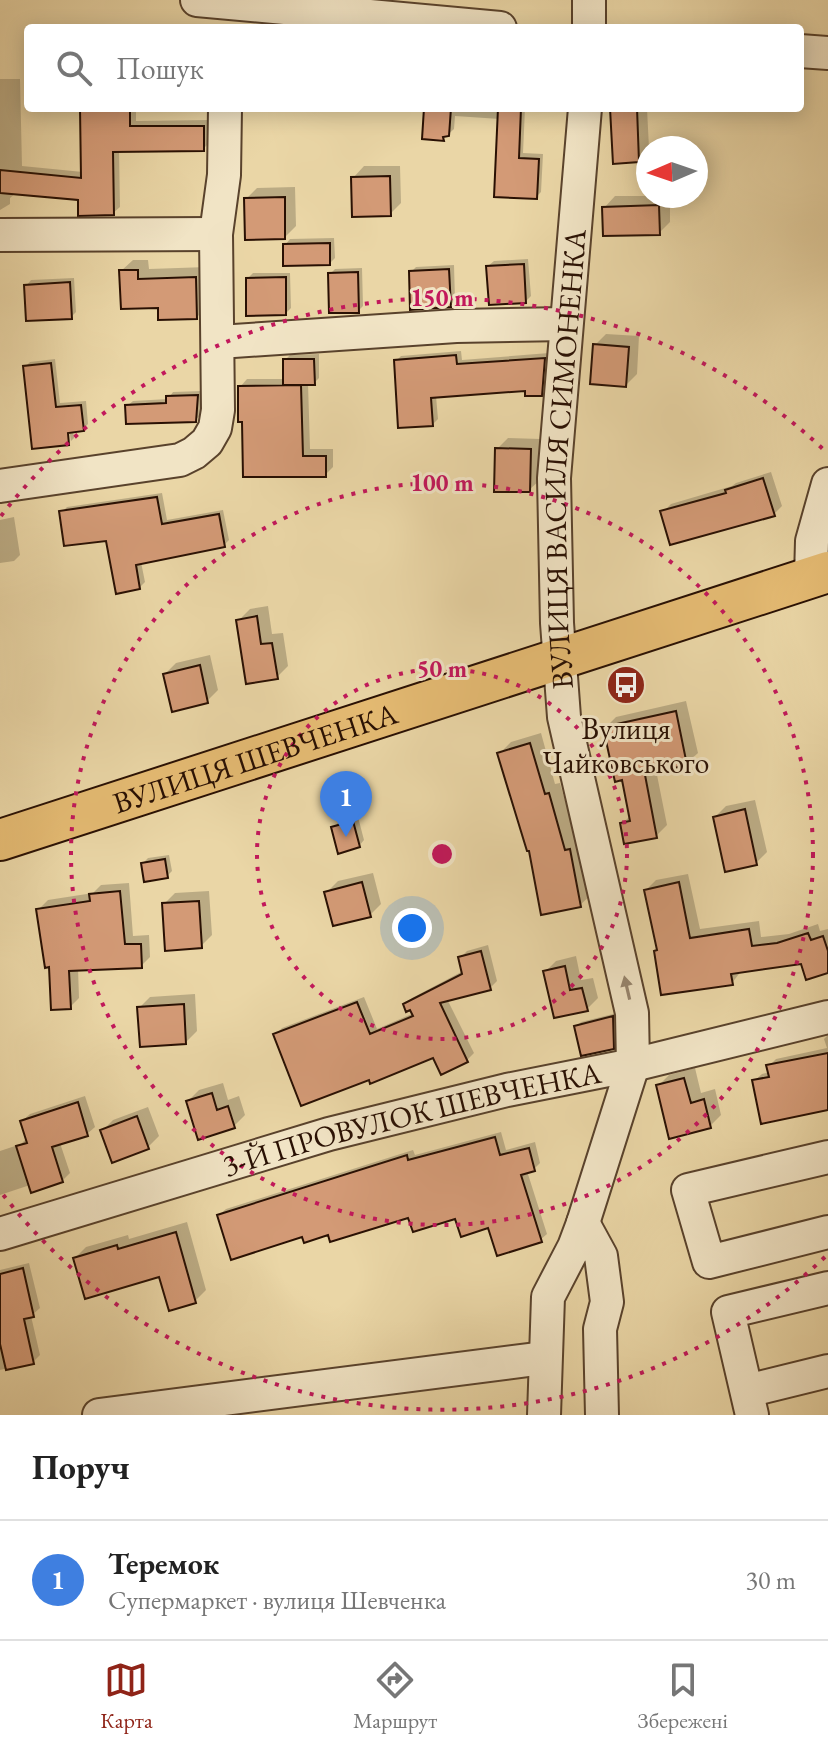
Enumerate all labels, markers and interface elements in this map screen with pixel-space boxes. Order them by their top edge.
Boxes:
search box [24,24,804,112]
icon: search [52,46,96,90]
text: Пошук [116,49,204,88]
north arrow [636,136,708,208]
street label: ВУЛИЦЯ ВАСИЛЯ СИМОНЕНКА [534,227,594,691]
text: 150 m [410,282,474,313]
text: 100 m [410,467,474,498]
text: 50 m [417,653,467,684]
bus stop icon: Вулиця Чайковського [605,664,647,706]
street label: ВУЛИЦЯ ШЕВЧЕНКА [108,693,402,822]
place label: Вулиця Чайковського [543,709,709,782]
pin: 1 [320,771,372,837]
centre of rings [428,840,456,868]
your location [392,908,432,948]
one-way arrow [620,975,632,1000]
street label: 3-Й ПРОВУЛОК ШЕВЧЕНКА [218,1052,605,1185]
text: Поруч [32,1445,130,1489]
text: Теремок [108,1544,219,1583]
text: 1 [51,1563,65,1597]
text: 30 m [746,1563,796,1597]
text: Супермаркет · вулиця Шевченка [108,1583,446,1617]
tab: Карта [100,1658,153,1735]
tab: Маршрут [353,1658,437,1735]
tab: Збережені [638,1658,728,1735]

